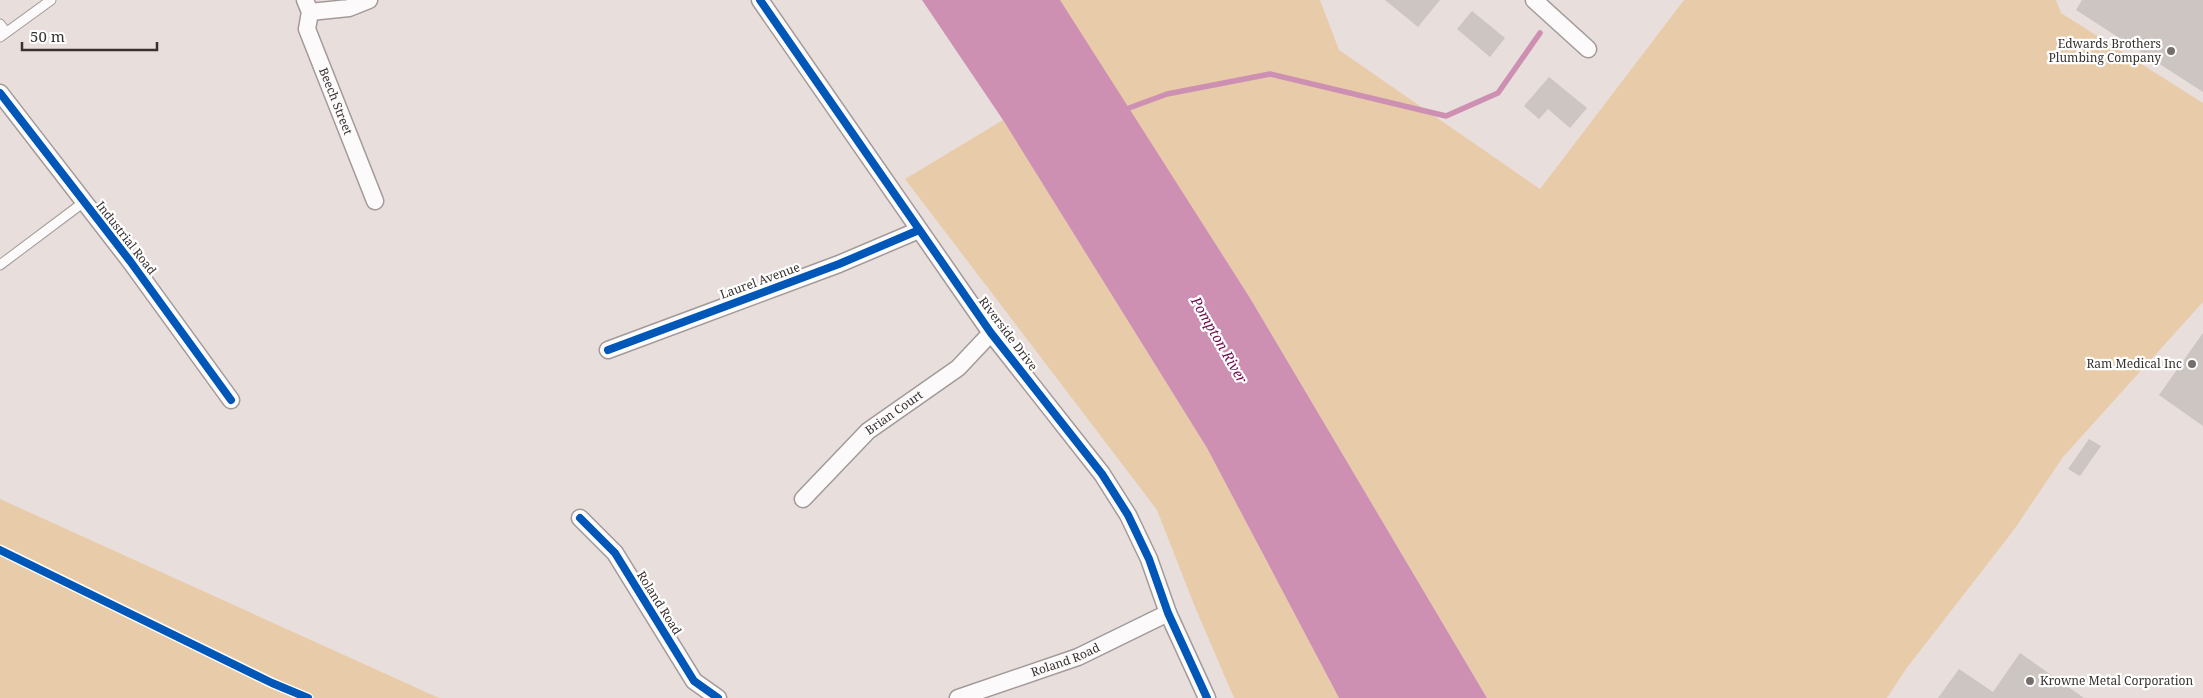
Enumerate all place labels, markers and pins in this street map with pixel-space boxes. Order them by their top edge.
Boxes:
place label: Edwards Brothers Plumbing Company [2049,35,2161,66]
marker: Edwards Brothers Plumbing Company [2165,45,2177,57]
place label: Ram Medical Inc [2086,355,2182,372]
marker: Ram Medical Inc [2186,358,2198,370]
place label: Krowne Metal Corporation [2040,672,2193,689]
marker: Krowne Metal Corporation [2024,675,2036,687]

